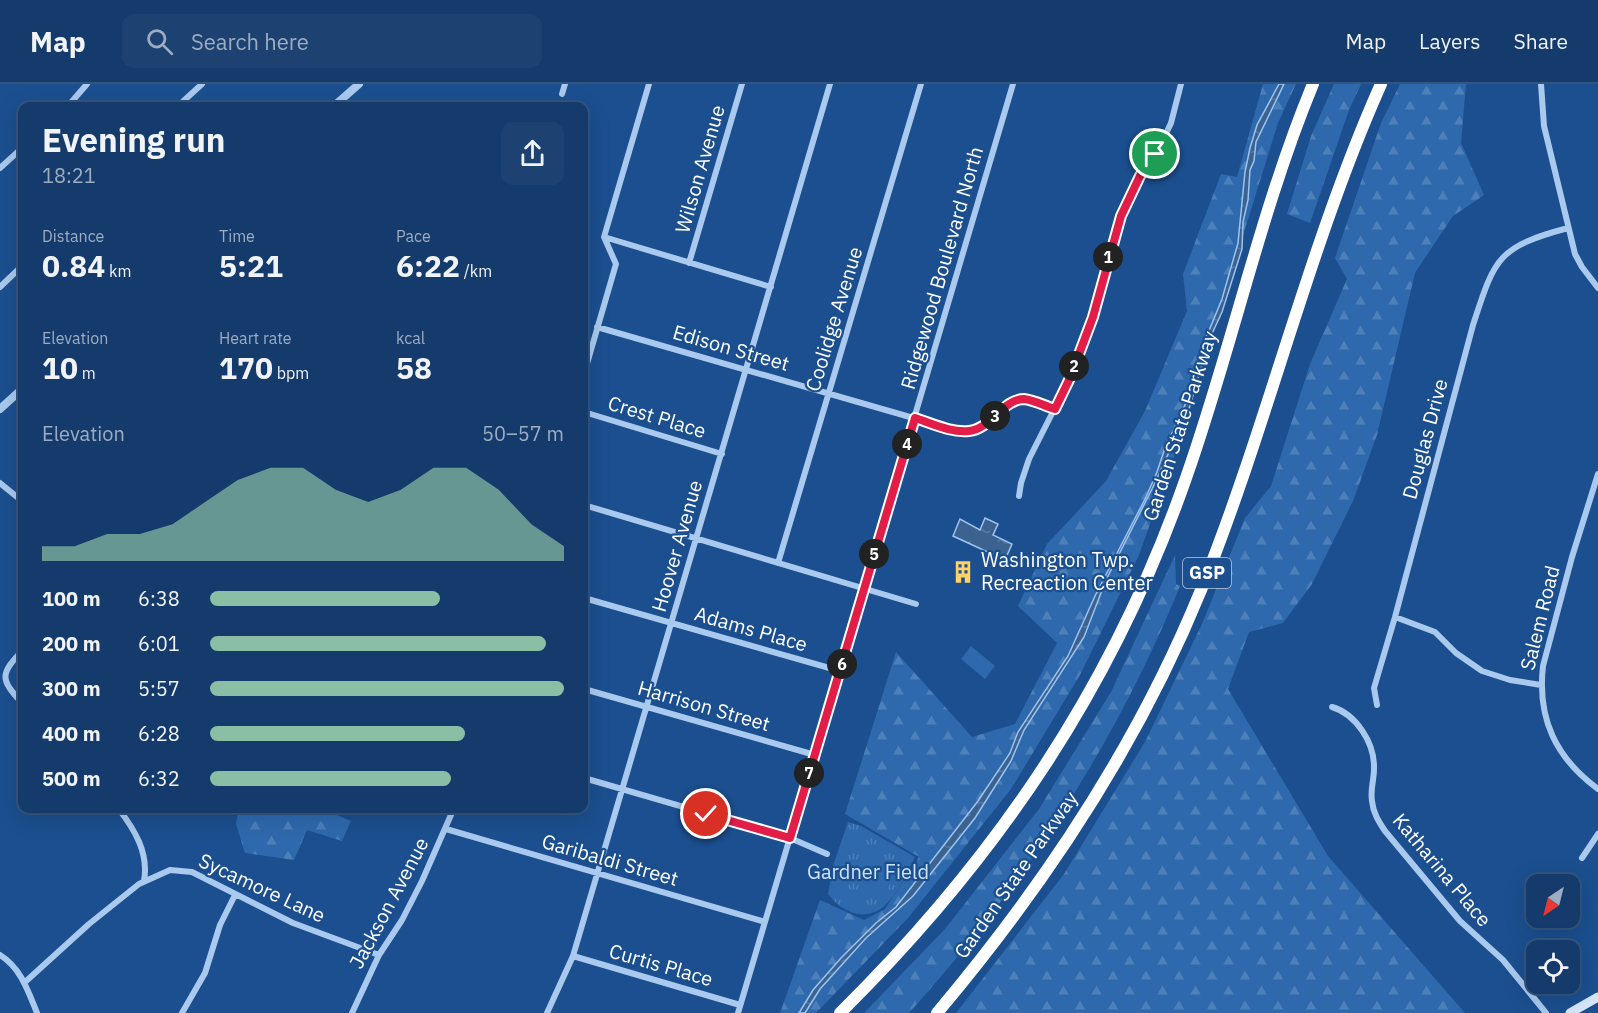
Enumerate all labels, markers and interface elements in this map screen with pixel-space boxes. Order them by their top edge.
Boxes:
search box [122,14,542,68]
text: Map [30,23,86,60]
icon: search [143,25,176,58]
text: Search here [191,27,309,56]
text: Map [1346,27,1386,55]
text: Layers [1419,27,1481,55]
text: Share [1514,27,1568,55]
street label: Wilson Avenue [668,102,731,236]
text: Evening run [42,118,226,161]
button: share [501,122,564,185]
pin [1129,128,1180,179]
icon: arrive [1138,137,1171,170]
street label: Ridgewood Boulevard North [894,143,989,393]
text: 18:21 [42,162,96,189]
text: Distance [42,226,104,246]
text: Time [219,226,255,246]
text: Pace [396,226,431,246]
pin: 1 [1093,242,1123,272]
street label: Coolidge Avenue [799,243,868,394]
text: 0.84 [42,246,105,285]
text: 5:21 [219,246,283,285]
text: 6:22 [396,246,460,285]
text: 1 [1103,247,1113,267]
text: km [105,261,132,281]
text: /km [460,261,492,281]
street label: Edison Street [670,318,793,377]
street label: Garden State Parkway [1136,327,1223,524]
text: Elevation [42,328,108,348]
text: Heart rate [219,328,292,348]
text: kcal [396,328,425,348]
text: 10 [42,348,78,387]
text: 170 [219,348,273,387]
text: 58 [396,348,432,387]
pin: 2 [1059,351,1089,381]
text: 2 [1069,356,1079,376]
text: m [78,363,96,383]
text: bpm [273,363,309,383]
street label: Douglas Drive [1395,376,1454,502]
street label: Crest Place [605,389,709,444]
pin: 3 [980,401,1010,431]
text: 3 [990,406,1000,426]
text: Elevation [42,420,125,447]
text: 50–57 m [482,420,564,447]
pin: 4 [892,429,922,459]
text: 4 [902,434,912,454]
street label: Hoover Avenue [645,477,708,615]
pin: 5 [859,539,889,569]
text: 5 [869,544,879,564]
place label: Washington Twp. Recreaction Center [981,546,1153,596]
road number: GSP [1183,558,1231,588]
building icon: Washington Twp. Recreaction Center [950,559,976,585]
street label: Salem Road [1513,563,1566,673]
text: 100 m [42,585,101,612]
text: 6:38 [138,585,180,612]
street label: Adams Place [692,600,811,658]
text: 200 m [42,630,101,657]
text: 6:01 [138,630,180,657]
pin: 6 [827,649,857,679]
text: 6 [837,654,847,674]
street label: Harrison Street [635,674,773,737]
text: 300 m [42,675,101,702]
text: 5:57 [138,675,180,702]
text: 400 m [42,720,101,747]
text: 6:28 [138,720,180,747]
pin: 7 [794,758,824,788]
text: 7 [804,763,814,783]
text: 500 m [42,765,101,792]
text: 6:32 [138,765,180,792]
street label: Garden State Parkway [948,786,1084,964]
pin [680,788,731,839]
icon: check [689,797,722,830]
street label: Katharina Place [1387,807,1498,932]
street label: Garibaldi Street [539,827,682,892]
street label: Jackson Avenue [343,832,435,973]
street label: Sycamore Lane [194,846,330,929]
park label: Gardner Field [807,858,929,885]
north arrow [1526,874,1580,928]
map controls [1526,874,1580,994]
street label: Curtis Place [606,937,716,992]
button: locate [1526,940,1580,994]

